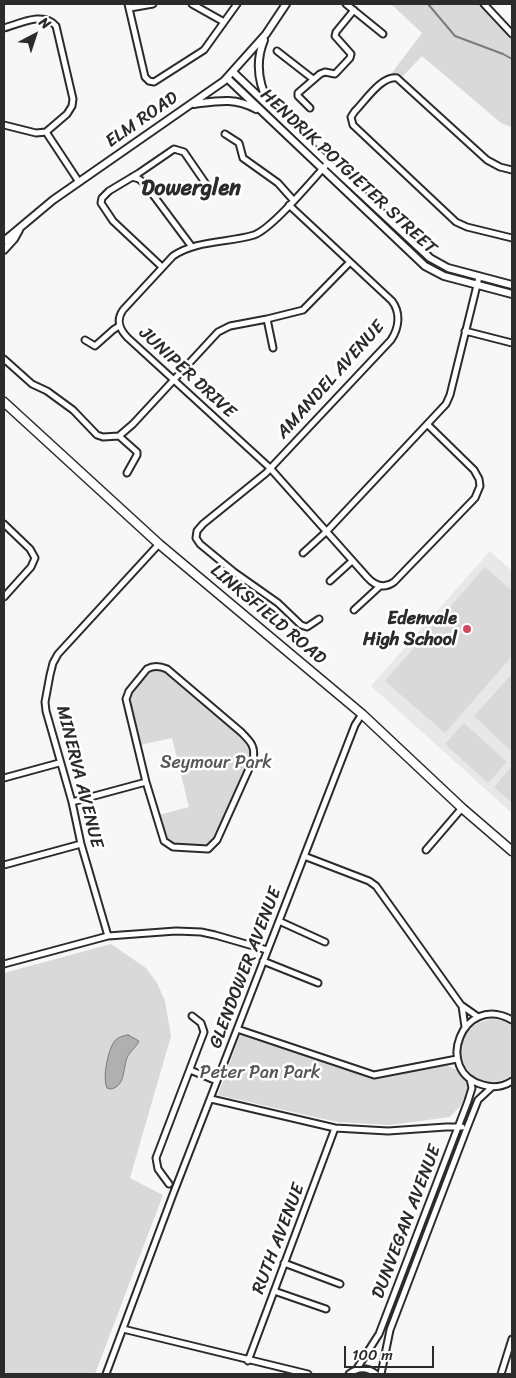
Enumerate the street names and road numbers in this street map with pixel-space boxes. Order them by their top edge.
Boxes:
street label: HENDRIK POTGIETER STREET [255,85,441,259]
street label: ELM ROAD [102,87,182,153]
street label: AMANDEL AVENUE [272,317,390,443]
street label: JUNIPER DRIVE [134,323,240,423]
street label: LINKSFIELD ROAD [206,560,330,670]
street label: MINERVA AVENUE [51,704,107,850]
street label: GLENDOWER AVENUE [205,884,287,1052]
street label: DUNVEGAN AVENUE [368,1142,446,1302]
street label: RUTH AVENUE [248,1181,310,1297]

